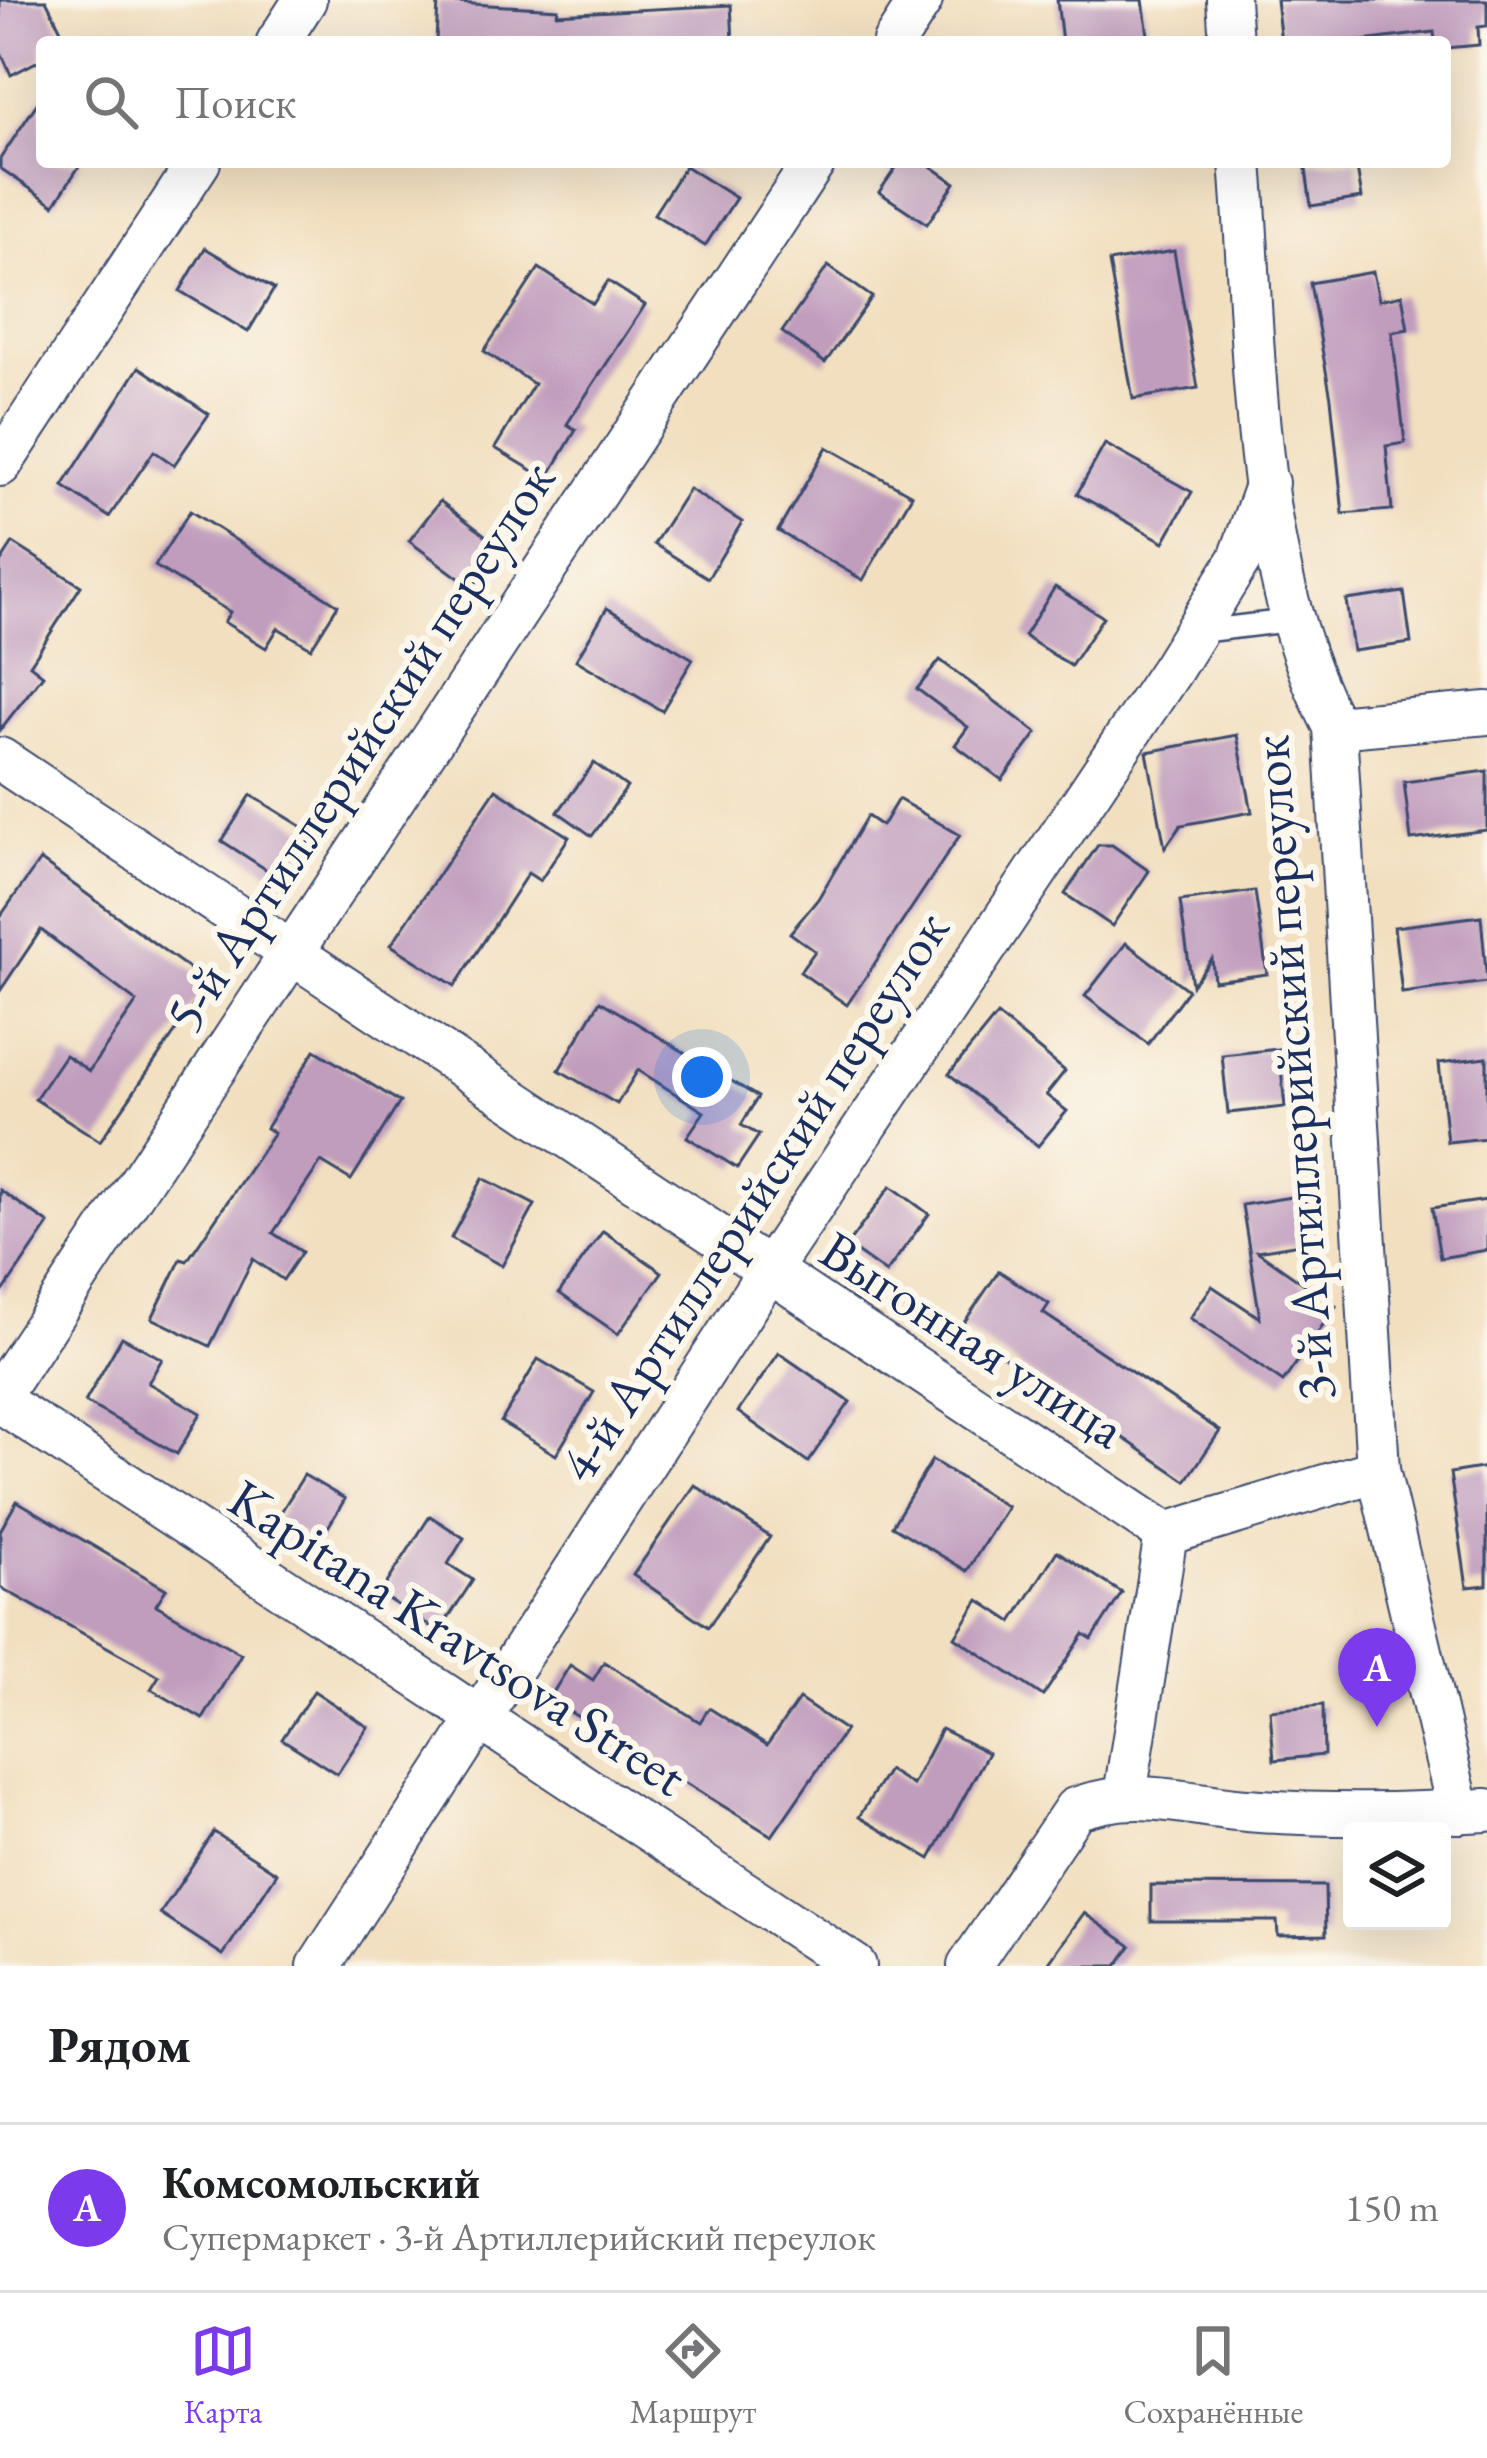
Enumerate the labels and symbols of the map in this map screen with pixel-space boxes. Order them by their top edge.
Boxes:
street label: 5-й Артиллерийский переулок [148,447,570,1045]
street label: 3-й Артиллерийский переулок [1234,733,1350,1403]
street label: 4-й Артиллерийский переулок [542,897,964,1495]
your location [672,1047,732,1107]
street label: Выгонная улица [807,1215,1139,1464]
street label: Kapitana Kravtsova Street [216,1463,700,1811]
pin: A [1338,1628,1416,1727]

